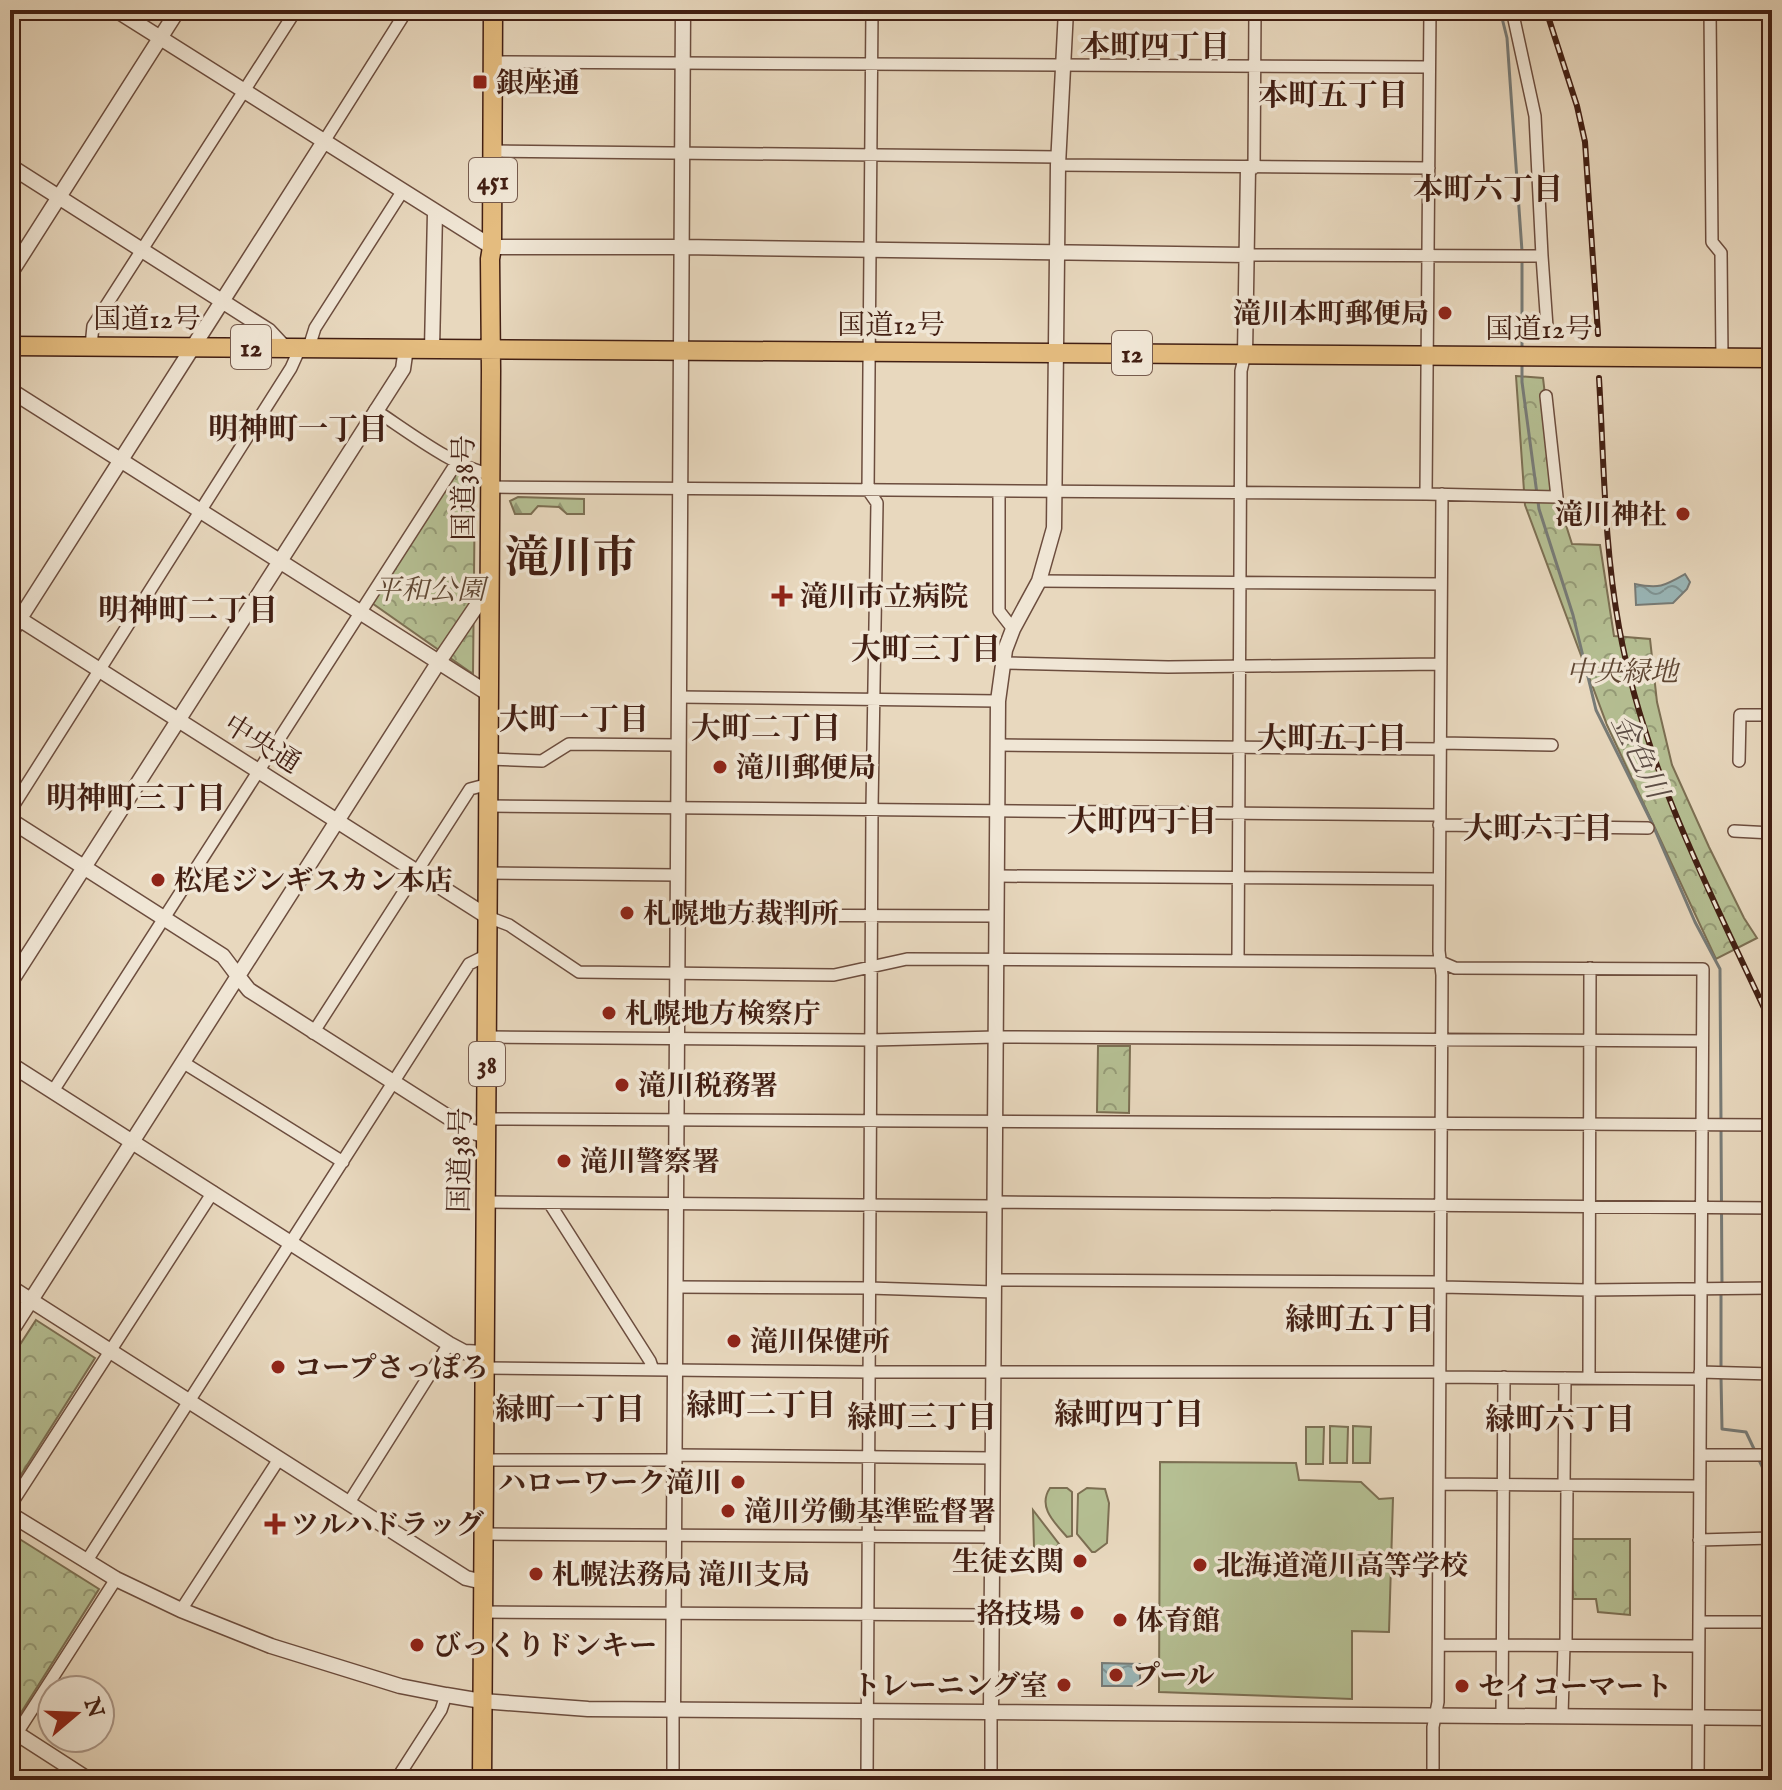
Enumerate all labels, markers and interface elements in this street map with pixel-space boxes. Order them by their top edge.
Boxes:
district label: 本町四丁目 [1080,29,1230,67]
place label: 銀座通 [496,67,580,102]
marker: 銀座通 [471,73,489,91]
district label: 本町五丁目 [1258,78,1408,116]
road number: 451 [469,158,517,202]
district label: 本町六丁目 [1413,172,1563,210]
place label: 滝川本町郵便局 [1233,298,1429,333]
street label: 国道12号 [93,303,201,338]
marker: 滝川本町郵便局 [1436,304,1454,322]
street label: 国道12号 [837,309,945,344]
street label: 国道12号 [1485,313,1593,348]
road number: 12 [231,325,271,369]
road number: 12 [1112,331,1152,375]
district label: 明神町一丁目 [208,412,388,450]
street label: 国道38号 [448,435,483,541]
place label: 滝川神社 [1555,499,1667,534]
marker: 滝川神社 [1674,505,1692,523]
district label: 滝川市 [505,532,637,588]
park label: 平和公園 [373,574,489,609]
place label: 滝川市立病院 [800,581,968,616]
marker: 滝川市立病院 [771,585,793,607]
district label: 明神町二丁目 [98,593,278,631]
district label: 大町三丁目 [851,632,1001,670]
park label: 中央緑地 [1566,656,1681,691]
district label: 大町一丁目 [499,702,649,740]
street label: 中央通 [217,708,307,782]
water label: 金色川 [1601,708,1676,808]
district label: 大町二丁目 [691,711,841,749]
district label: 大町五丁目 [1257,721,1407,759]
place label: 滝川郵便局 [736,752,876,787]
marker: 滝川郵便局 [711,758,729,776]
district label: 明神町三丁目 [46,781,226,819]
district label: 大町四丁目 [1067,804,1217,842]
district label: 大町六丁目 [1463,811,1613,849]
place label: 松尾ジンギスカン本店 [174,865,453,900]
marker: 松尾ジンギスカン本店 [149,871,167,889]
place label: 札幌地方裁判所 [643,898,839,933]
marker: 札幌地方裁判所 [618,904,636,922]
place label: 札幌地方検察庁 [625,998,821,1033]
marker: 札幌地方検察庁 [600,1004,618,1022]
road number: 38 [469,1042,505,1086]
place label: 滝川税務署 [638,1070,778,1105]
marker: 滝川税務署 [613,1076,631,1094]
street label: 国道38号 [443,1107,480,1213]
place label: 滝川警察署 [580,1146,720,1181]
marker: 滝川警察署 [555,1152,573,1170]
district label: 緑町五丁目 [1285,1302,1435,1340]
place label: 滝川保健所 [750,1326,890,1361]
marker: 滝川保健所 [725,1332,743,1350]
place label: コープさっぽろ [294,1352,489,1387]
marker: コープさっぽろ [269,1358,287,1376]
district label: 緑町二丁目 [686,1388,836,1426]
district label: 緑町一丁目 [495,1392,645,1430]
district label: 緑町四丁目 [1054,1397,1204,1435]
district label: 緑町三丁目 [847,1400,997,1438]
district label: 緑町六丁目 [1485,1402,1635,1440]
place label: ハローワーク滝川 [498,1467,722,1502]
marker: ハローワーク滝川 [729,1473,747,1491]
place label: 滝川労働基準監督署 [744,1496,996,1531]
marker: 滝川労働基準監督署 [719,1502,737,1520]
place label: ツルハドラッグ [291,1509,484,1544]
marker: ツルハドラッグ [266,1515,284,1533]
place label: 生徒玄関 [952,1546,1064,1581]
place label: 北海道滝川高等学校 [1216,1550,1468,1585]
marker: 生徒玄関 [1071,1552,1089,1570]
marker: 北海道滝川高等学校 [1191,1556,1209,1574]
place label: 札幌法務局 滝川支局 [552,1559,810,1594]
marker: 札幌法務局 滝川支局 [527,1565,545,1583]
place label: 挌技場 [977,1598,1061,1633]
marker: 挌技場 [1068,1604,1086,1622]
place label: 体育館 [1136,1605,1220,1640]
marker: 体育館 [1111,1611,1129,1629]
place label: びっくりドンキー [433,1630,657,1665]
marker: びっくりドンキー [408,1636,426,1654]
place label: プール [1132,1660,1215,1695]
marker: プール [1107,1666,1125,1684]
place label: トレーニング室 [853,1670,1048,1705]
place label: セイコーマート [1478,1671,1672,1706]
north arrow [36,1674,116,1754]
marker: トレーニング室 [1055,1676,1073,1694]
marker: セイコーマート [1453,1677,1471,1695]
text: N [76,1694,109,1722]

